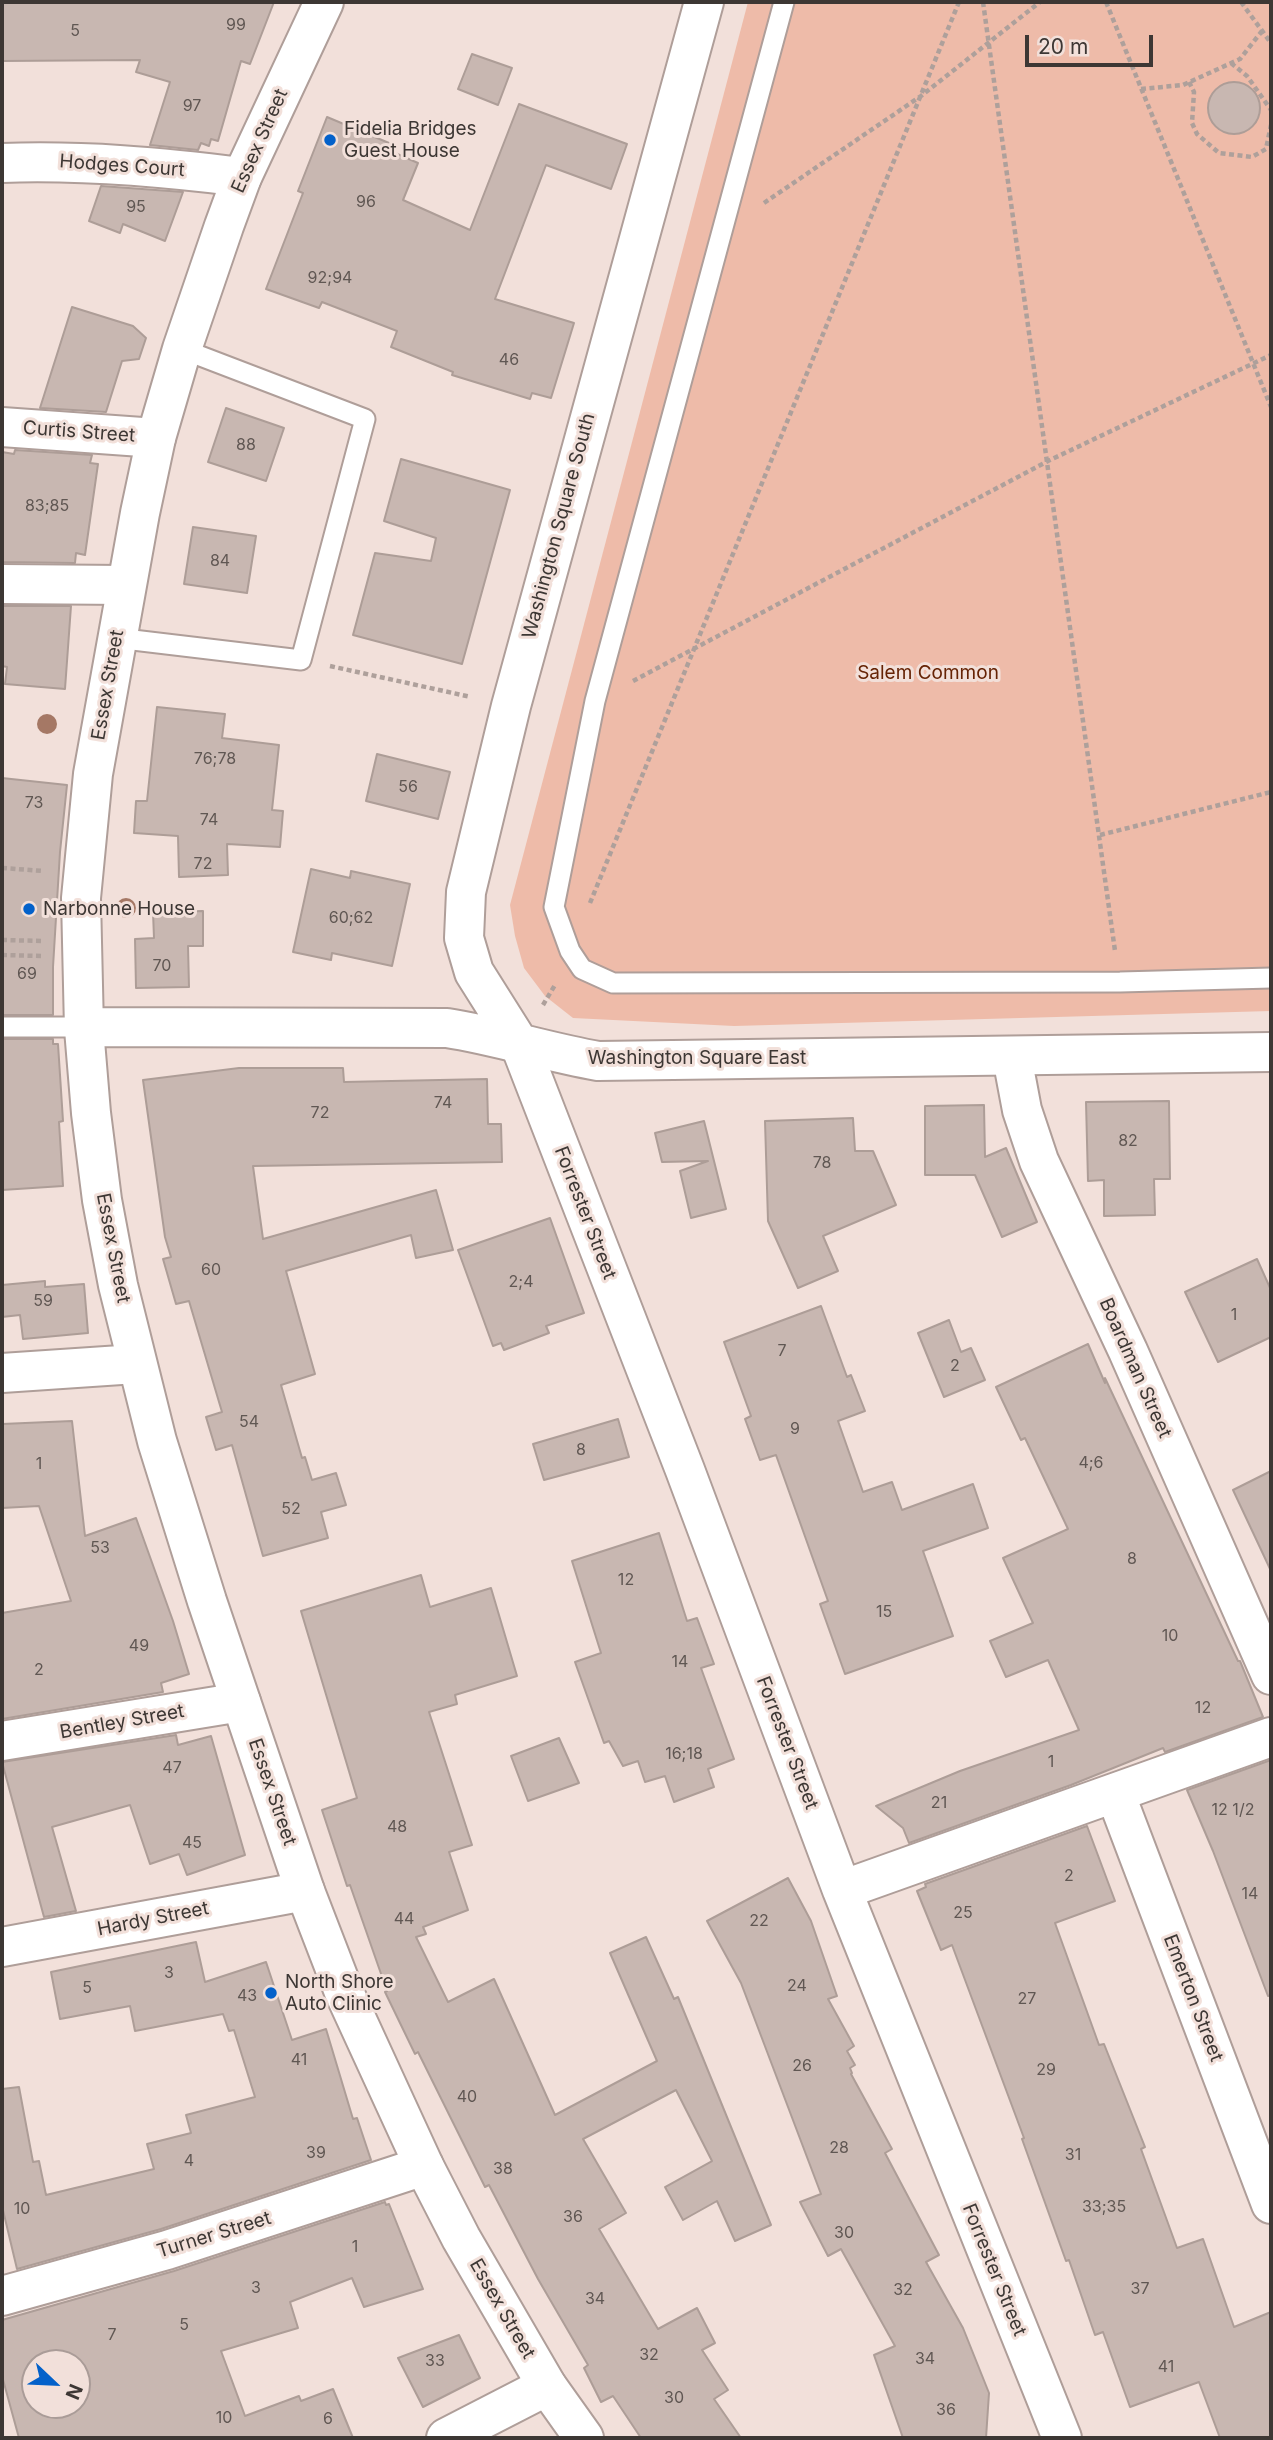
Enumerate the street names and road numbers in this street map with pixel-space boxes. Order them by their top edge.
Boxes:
street label: Essex Street [227,85,293,197]
street label: Hodges Court [59,150,185,182]
street label: Washington Square South [518,411,600,641]
street label: Curtis Street [22,417,136,447]
street label: Essex Street [87,628,129,742]
street label: Washington Square East [588,1047,806,1069]
street label: Forrester Street [549,1143,621,1283]
street label: Essex Street [91,1191,135,1305]
street label: Boardman Street [1094,1295,1176,1441]
street label: Forrester Street [751,1673,823,1813]
street label: Bentley Street [58,1700,186,1744]
street label: Essex Street [243,1736,301,1848]
street label: Hardy Street [95,1897,211,1941]
street label: Emerton Street [1158,1931,1228,2065]
street label: Forrester Street [957,2201,1031,2339]
street label: Turner Street [154,2207,274,2263]
street label: Essex Street [464,2255,540,2363]

